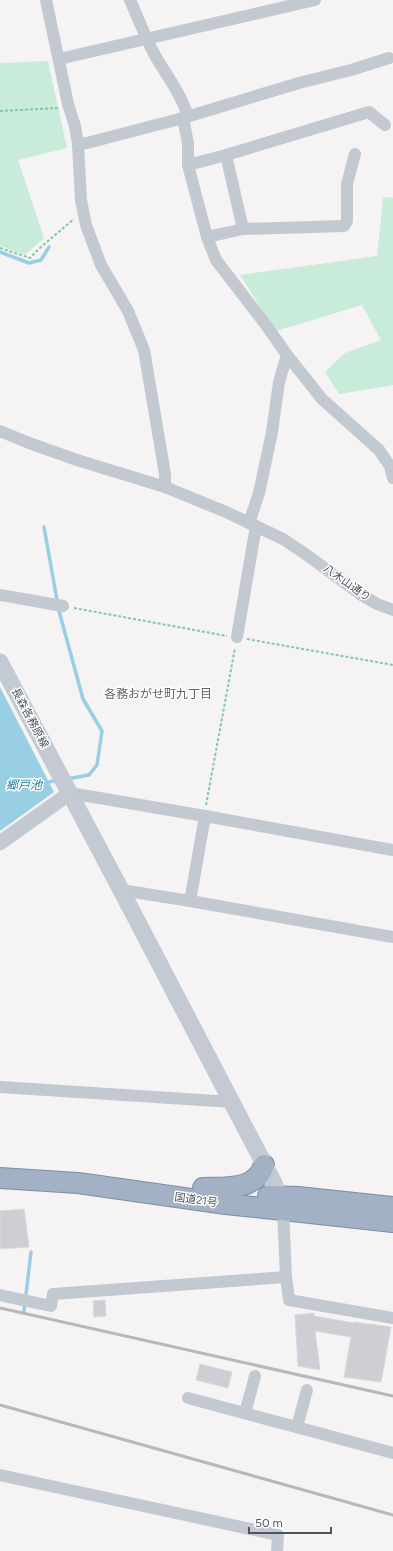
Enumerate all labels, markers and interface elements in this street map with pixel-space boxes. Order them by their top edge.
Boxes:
street label: 八木山通り [321,562,373,604]
street label: 長森各務原線 [9,686,51,750]
district label: 各務おがせ町九丁目 [104,687,212,701]
water label: 郷戸池 [6,778,43,792]
street label: 国道21号 [173,1191,219,1209]
scale bar [249,1509,331,1535]
text: 50 m [255,1516,283,1530]

